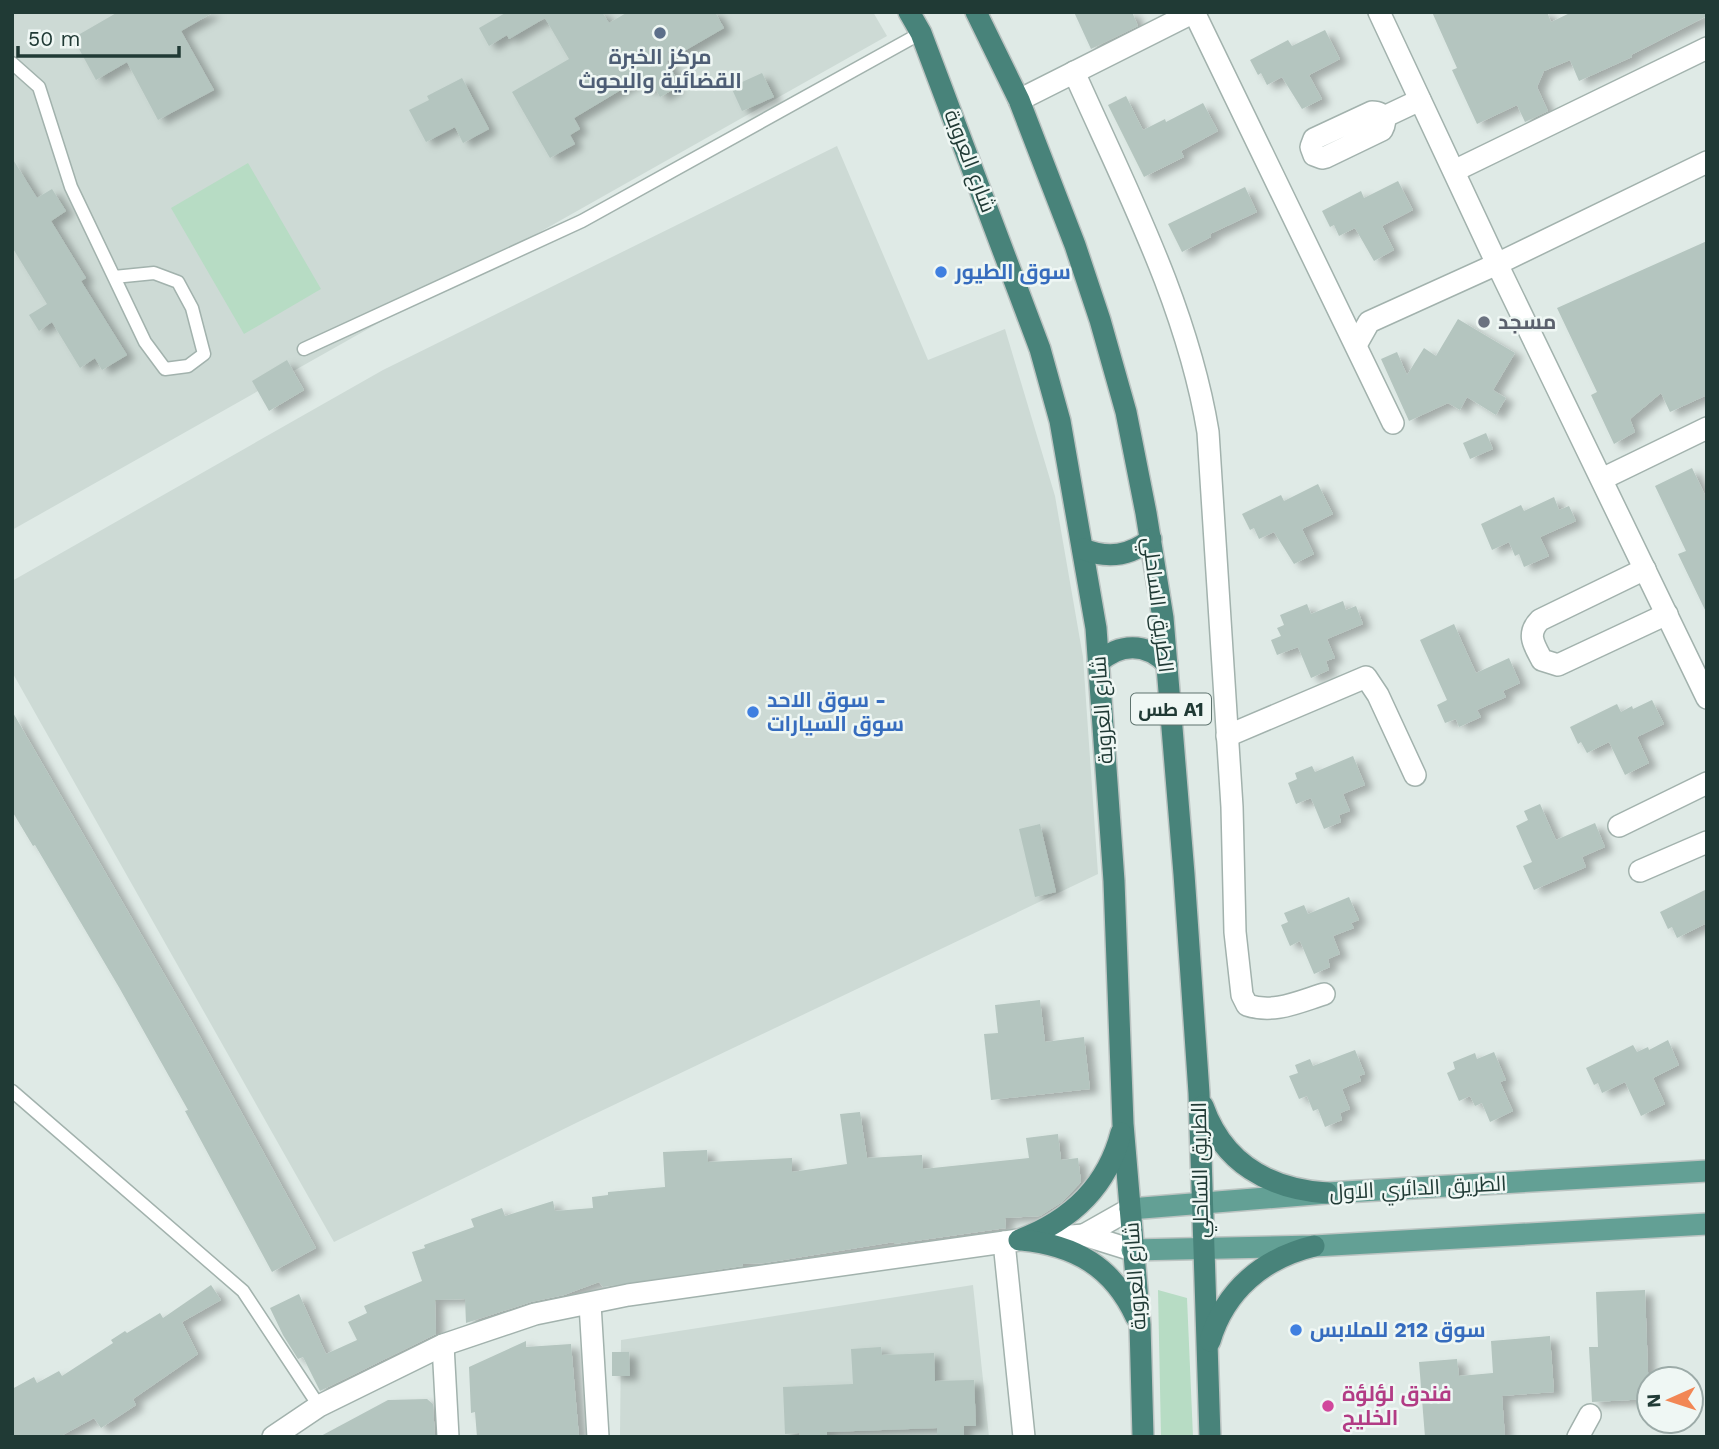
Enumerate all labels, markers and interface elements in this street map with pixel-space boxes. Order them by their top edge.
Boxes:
scale bar [18,14,178,58]
marker: مركز الخبرة القضائية والبحوث [652,25,668,41]
text: 50 m [28,26,80,51]
place label: مركز الخبرة القضائية والبحوث [578,44,742,94]
street label: شارع العروبة [938,106,1002,216]
place label: سوق الطيور [954,259,1071,285]
marker: سوق الطيور [933,264,949,280]
place label: مسجد [1498,309,1556,334]
marker: مسجد [1476,314,1492,330]
street label: الطريق الساحلي [1134,536,1179,675]
street label: شارع العروبة [1085,655,1120,765]
place label: سوق الاحد - سوق السيارات [767,687,904,737]
road number: طس A1 [1131,694,1211,724]
marker: سوق الاحد - سوق السيارات [745,704,761,720]
street label: الطريق الساحلي [1186,1102,1217,1238]
street label: الطريق الدائري الاول [1329,1170,1507,1209]
street label: شارع العروبة [1118,1221,1153,1331]
place label: سوق 212 للملابس [1310,1317,1486,1343]
marker: سوق 212 للملابس [1288,1322,1304,1338]
north arrow [1635,1365,1705,1435]
place label: فندق لؤلؤة الخليج [1342,1381,1452,1432]
text: N [1642,1393,1665,1409]
marker: فندق لؤلؤة الخليج [1320,1398,1336,1414]

